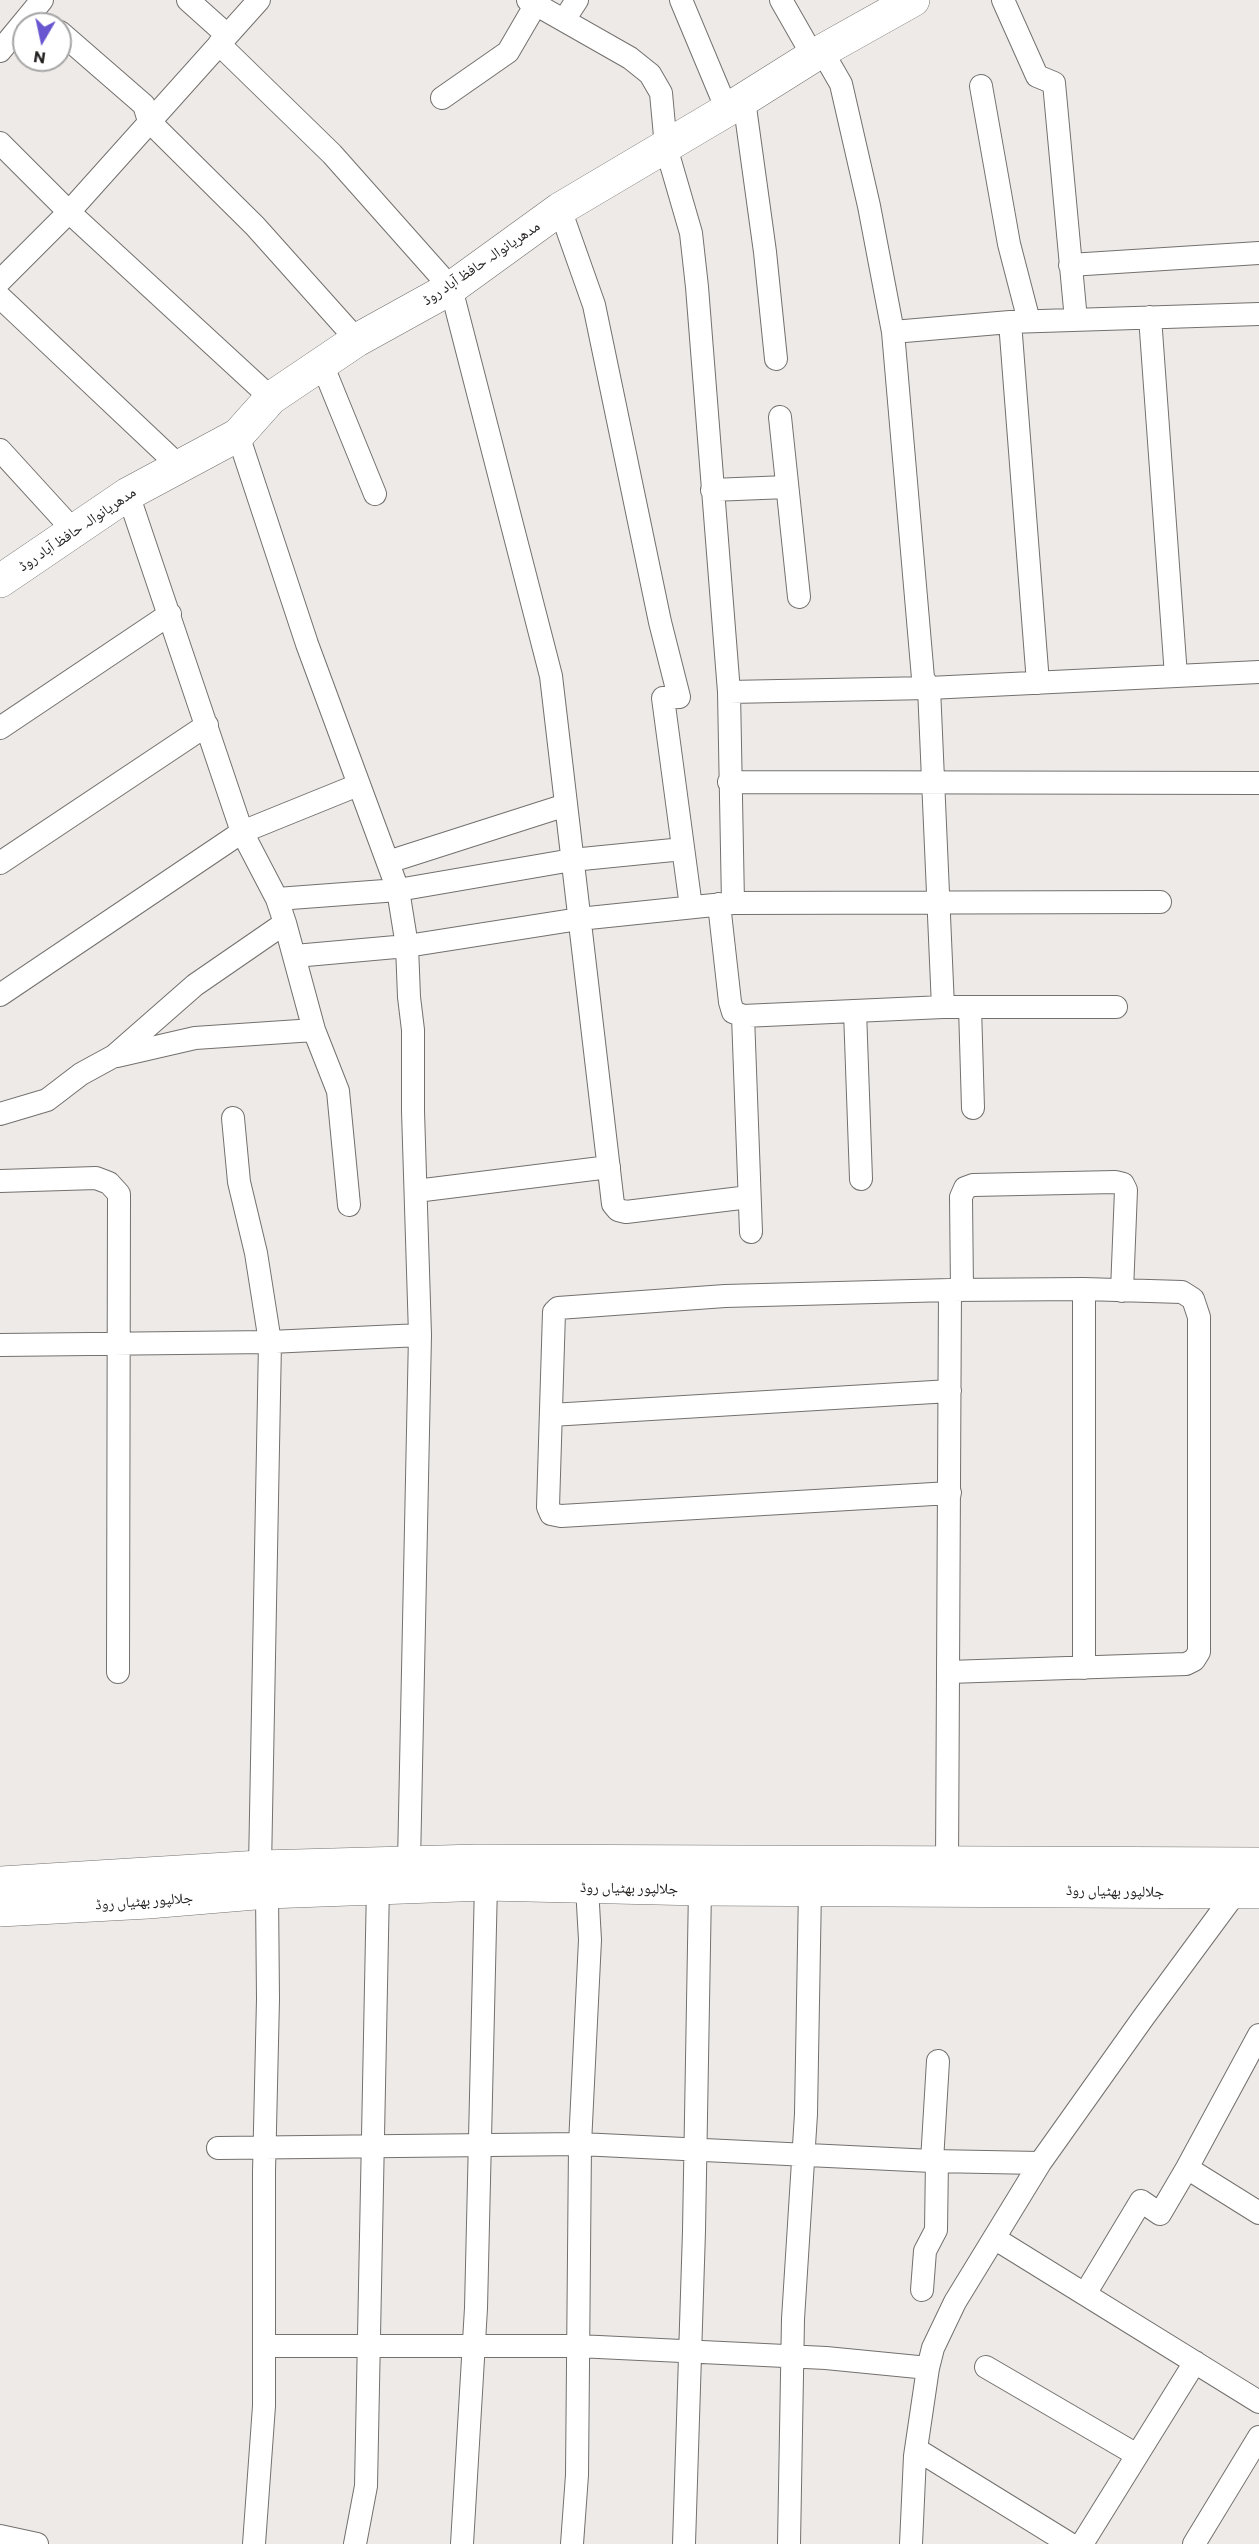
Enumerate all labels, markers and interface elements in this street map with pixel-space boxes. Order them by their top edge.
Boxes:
north arrow [12,12,72,72]
text: N [32,48,47,69]
street label: مدھریانوالہ حافظ آباد روڈ [419,217,543,309]
street label: مدھریانوالہ حافظ آباد روڈ [15,483,139,575]
street label: جلالپور بھٹیاں روڈ [580,1878,678,1898]
street label: جلالپور بھٹیاں روڈ [1066,1881,1164,1901]
street label: جلالپور بھٹیاں روڈ [94,1889,194,1913]

